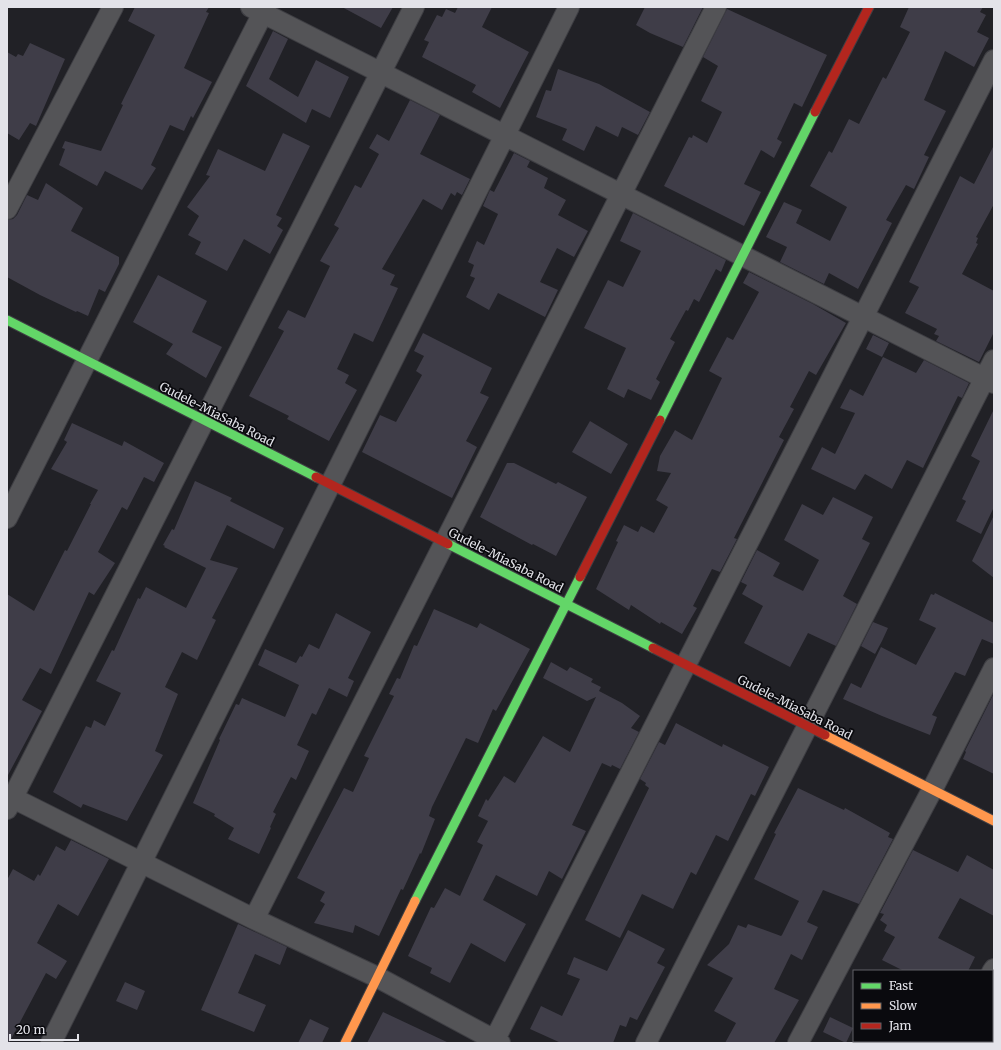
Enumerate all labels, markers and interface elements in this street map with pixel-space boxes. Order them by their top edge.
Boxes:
street label: Gudele-MiaSaba Road [157,379,277,449]
street label: Gudele-MiaSaba Road [446,525,566,595]
street label: Gudele-MiaSaba Road [735,672,855,742]
legend [853,970,993,1042]
text: Fast [889,978,913,993]
text: Slow [889,998,918,1013]
scale bar [10,1016,78,1042]
text: Jam [888,1018,912,1033]
text: 20 m [16,1022,45,1037]

